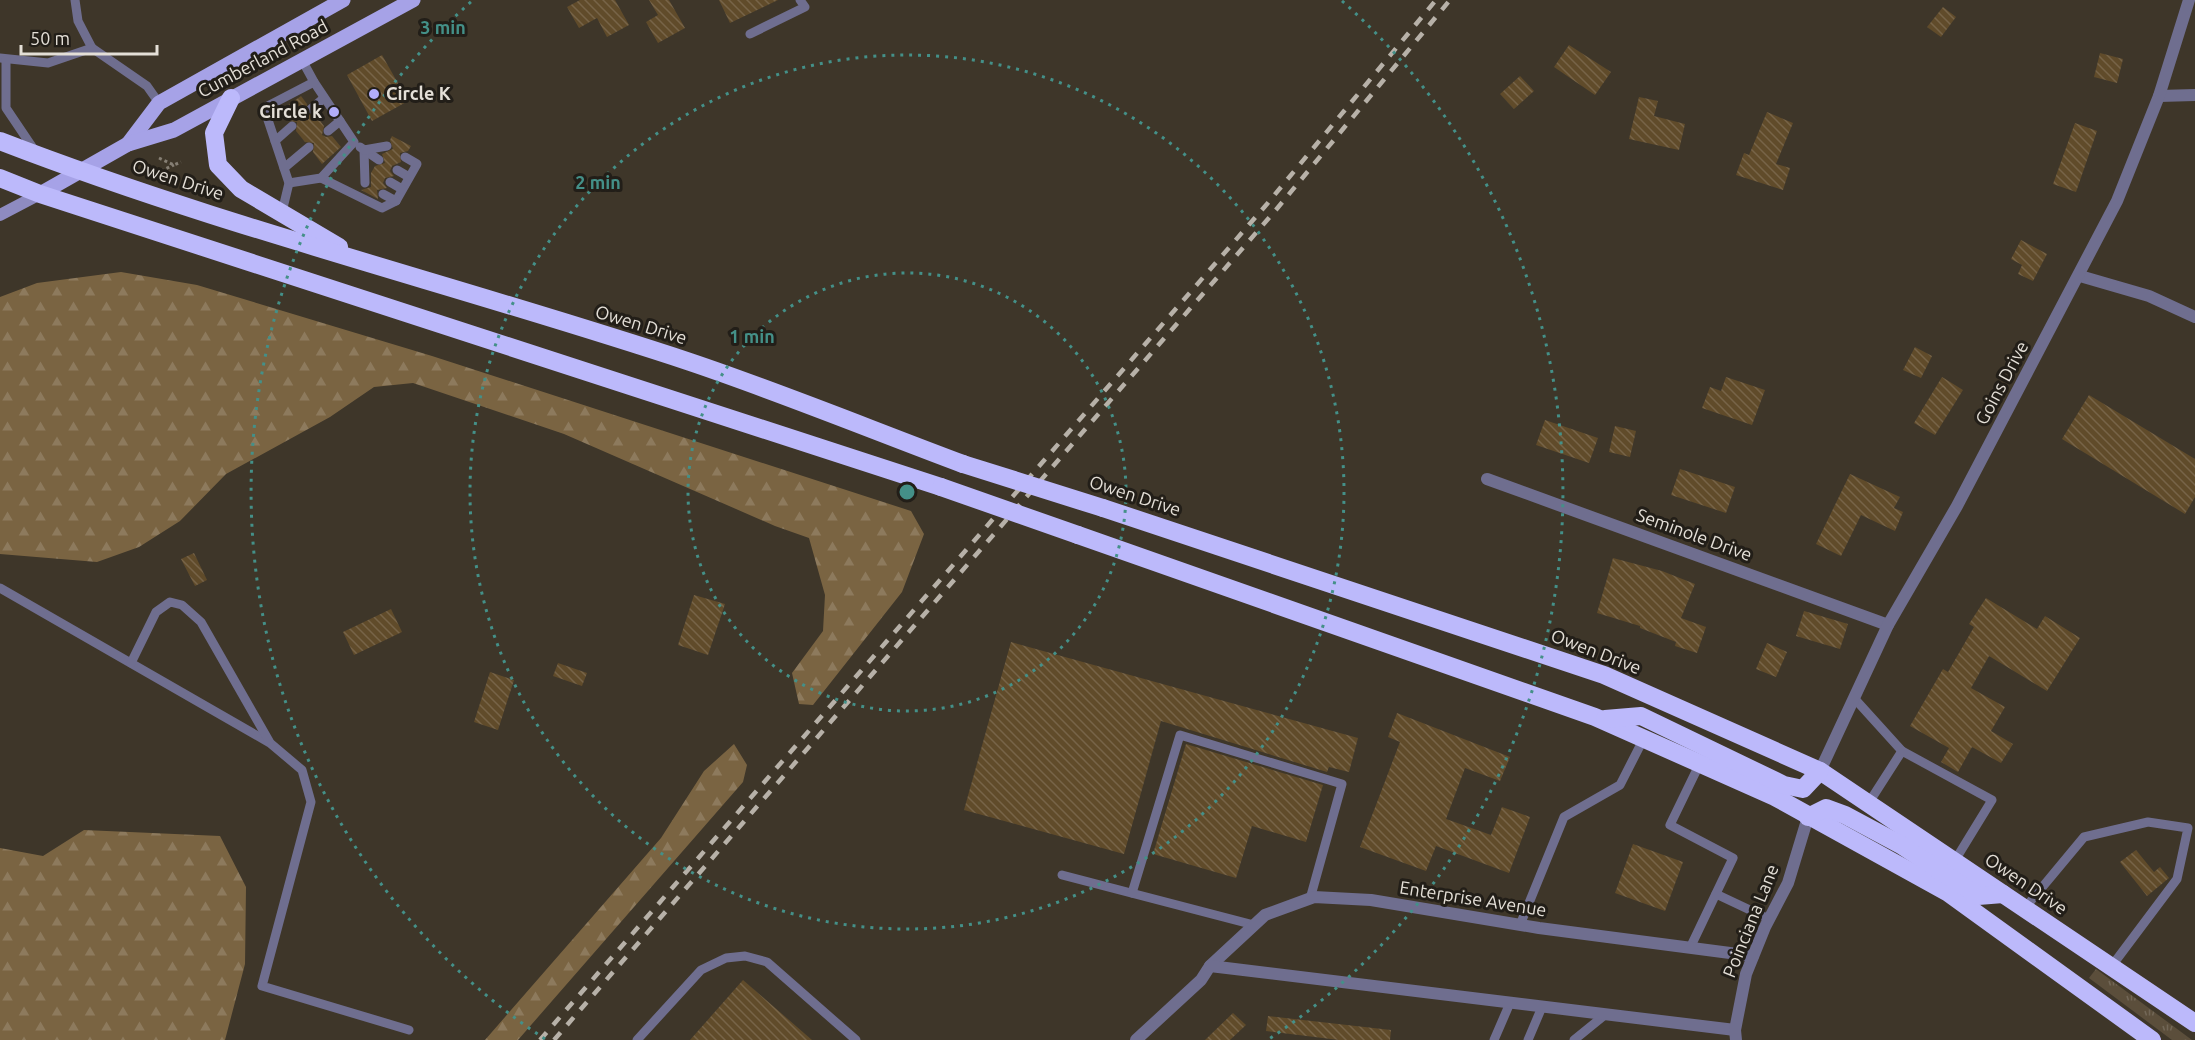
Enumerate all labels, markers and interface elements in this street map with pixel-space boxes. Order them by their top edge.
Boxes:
street label: Cumberland Road [194,15,331,101]
text: 3 min [420,17,466,37]
scale bar [21,18,158,56]
text: 50 m [30,28,70,48]
place label: Circle K [386,83,451,103]
marker: Circle K [367,87,381,101]
place label: Circle k [259,101,322,121]
marker: Circle k [327,105,341,119]
street label: Owen Drive [130,155,226,203]
text: 2 min [575,172,621,192]
street label: Owen Drive [593,301,690,347]
text: 1 min [729,326,775,346]
street label: Goins Drive [1971,337,2031,428]
street label: Owen Drive [1087,471,1183,519]
centre of rings [897,482,917,502]
street label: Seminole Drive [1634,504,1755,564]
street label: Owen Drive [1549,625,1644,677]
street label: Owen Drive [1982,848,2071,918]
street label: Poinciana Lane [1718,861,1782,980]
street label: Enterprise Avenue [1398,877,1548,919]

